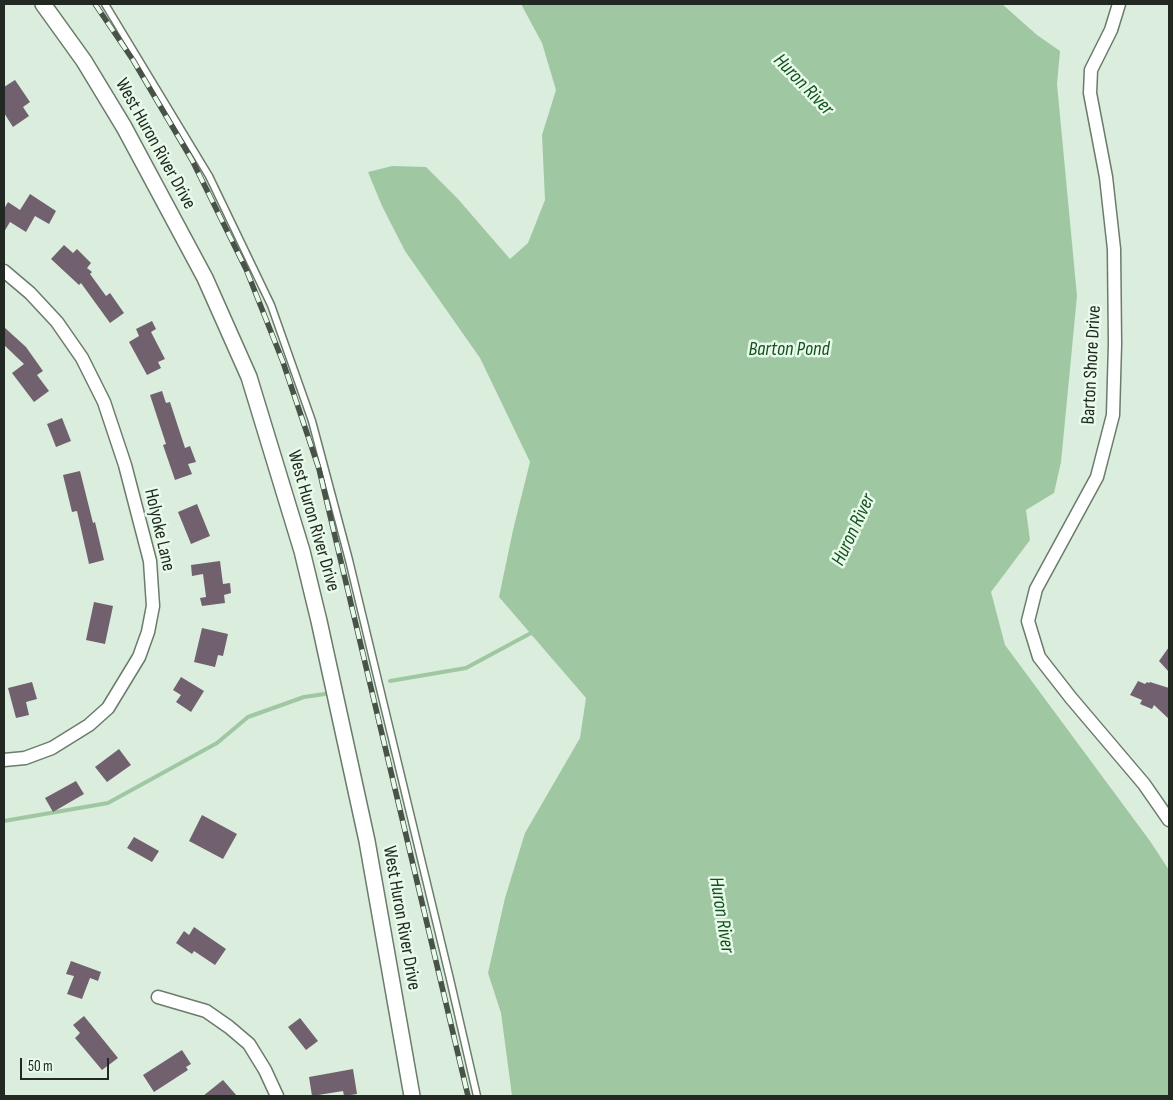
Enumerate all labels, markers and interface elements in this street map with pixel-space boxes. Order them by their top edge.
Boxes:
water label: Huron River [768,49,838,121]
street label: West Huron River Drive [110,75,200,213]
street label: Barton Shore Drive [1077,305,1107,425]
water label: Barton Pond [748,338,830,362]
street label: West Huron River Drive [282,448,344,594]
street label: Holyoke Lane [138,487,180,573]
water label: Huron River [827,490,881,570]
street label: West Huron River Drive [377,844,425,992]
water label: Huron River [703,875,739,955]
scale bar [22,1048,111,1080]
text: 50 m [28,1057,53,1076]

